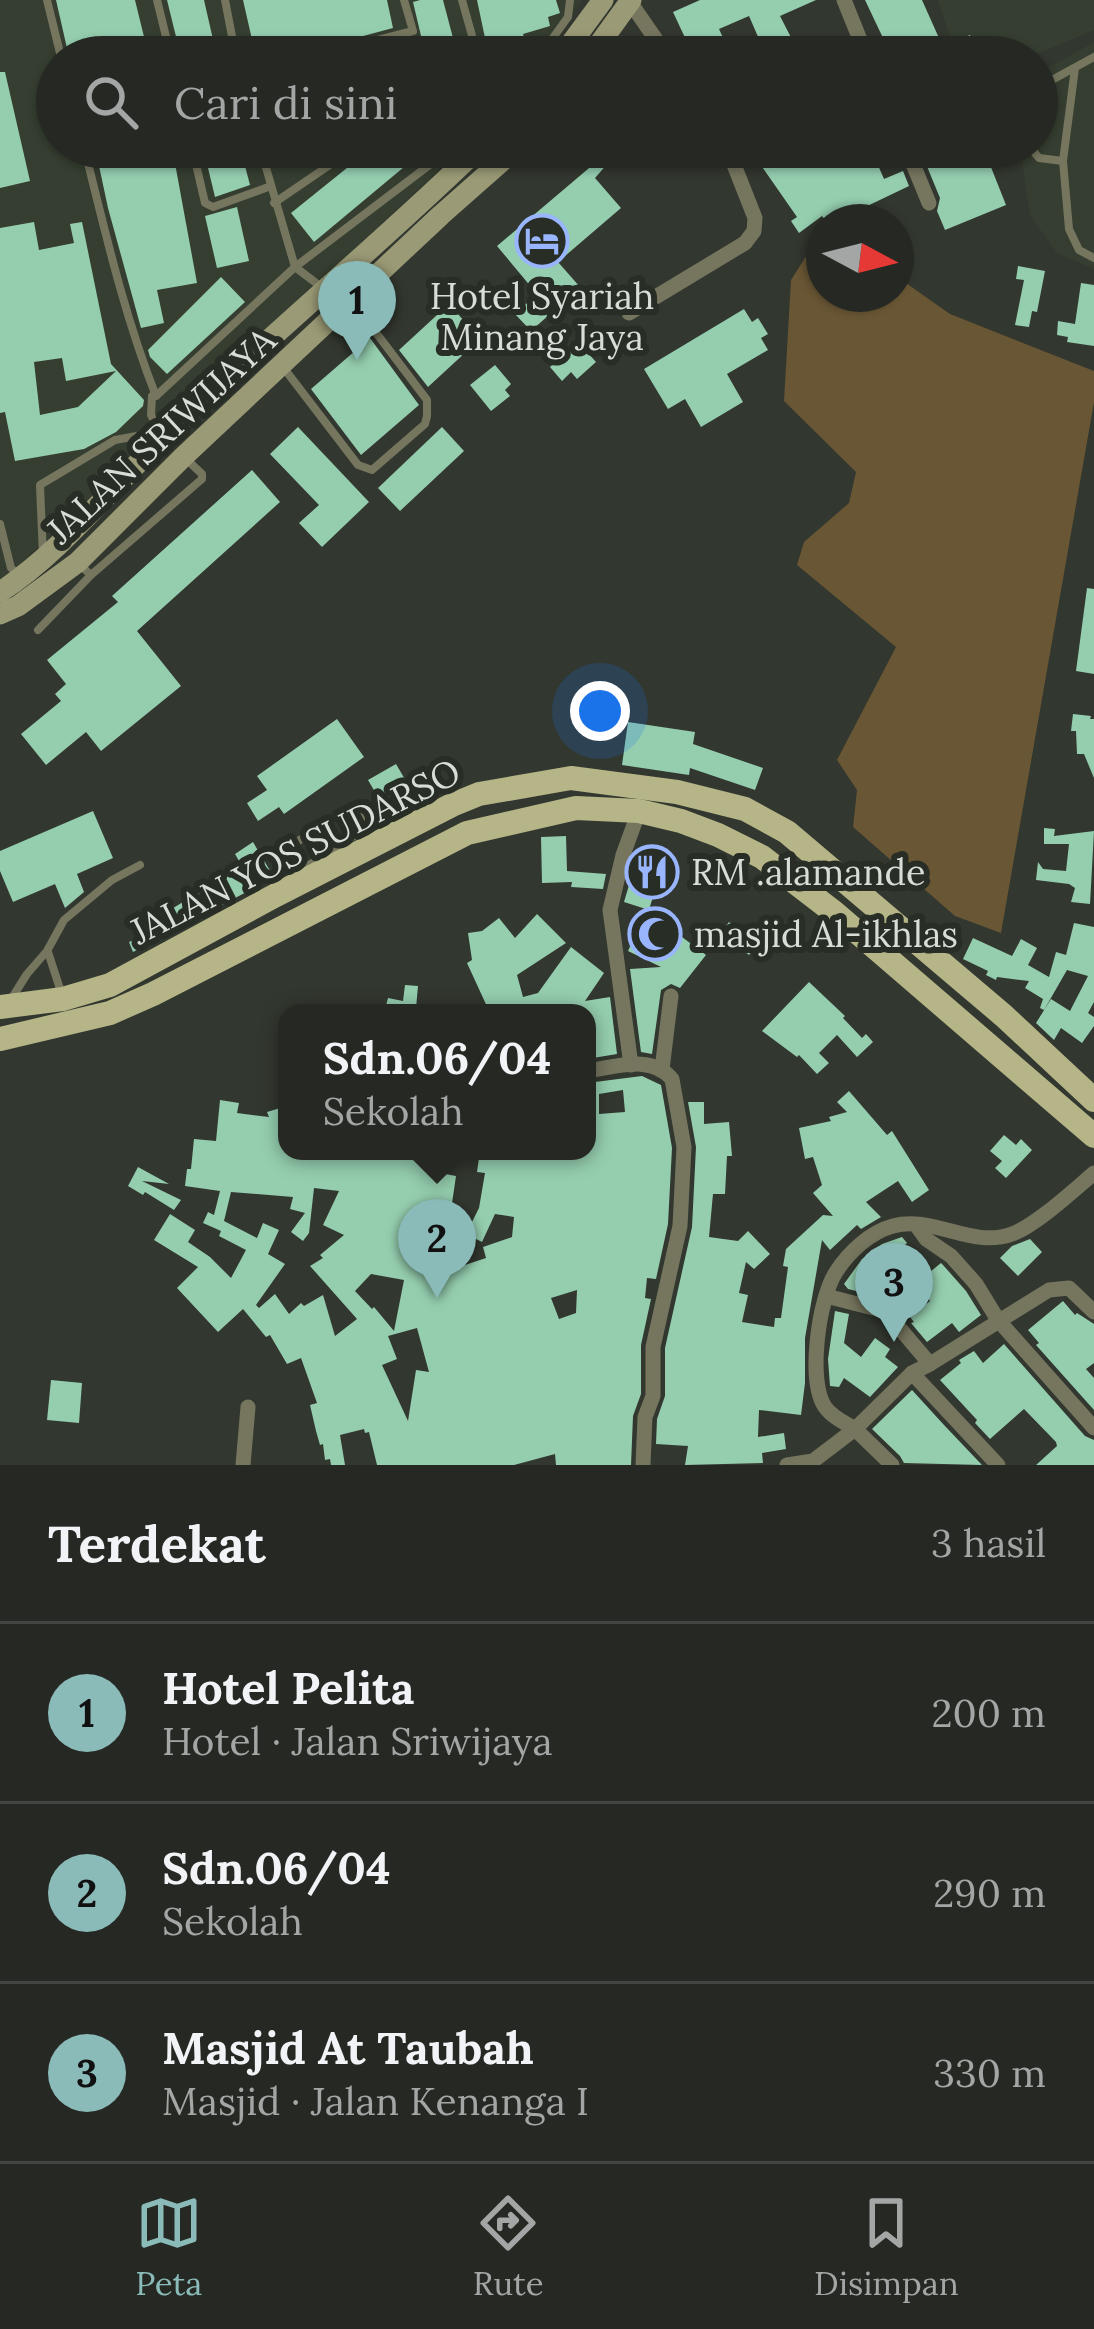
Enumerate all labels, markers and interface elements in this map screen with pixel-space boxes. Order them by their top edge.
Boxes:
search box [36,36,1058,168]
icon: search [78,69,144,135]
text: Cari di sini [174,74,397,131]
north arrow [806,204,914,312]
hotel icon: Hotel Syariah Minang Jaya [514,213,570,269]
pin: 1 [318,261,396,360]
place label: Hotel Syariah Minang Jaya [430,273,654,360]
street label: JALAN SRIWIJAYA [36,317,285,554]
your location [570,681,630,741]
street label: JALAN YOS SUDARSO [121,748,468,955]
restaurant icon: RM .alamande [624,844,680,900]
place label: RM .alamande [691,849,926,895]
mosque icon: masjid Al-ikhlas [627,906,683,962]
place label: masjid Al-ikhlas [694,911,958,957]
popup [278,1004,596,1160]
text: Sdn.06/04 [323,1029,551,1086]
text: Sekolah [323,1086,464,1136]
pin: 2 [398,1199,476,1298]
pin: 3 [855,1243,933,1342]
text: Terdekat [48,1511,266,1576]
text: 3 hasil [931,1518,1046,1568]
text: Hotel Pelita [162,1659,414,1716]
text: 1 [79,1688,95,1738]
text: 200 m [931,1688,1046,1738]
text: Hotel · Jalan Sriwijaya [162,1716,553,1766]
text: Sdn.06/04 [162,1839,391,1896]
text: 2 [77,1868,97,1918]
text: 290 m [933,1868,1046,1918]
text: Sekolah [162,1896,303,1946]
text: Masjid At Taubah [162,2019,534,2076]
text: 3 [76,2048,98,2098]
text: 330 m [933,2048,1046,2098]
text: Masjid · Jalan Kenanga I [162,2076,589,2126]
tab: Peta [135,2190,202,2304]
tab: Rute [473,2190,544,2304]
tab: Disimpan [814,2190,959,2304]

